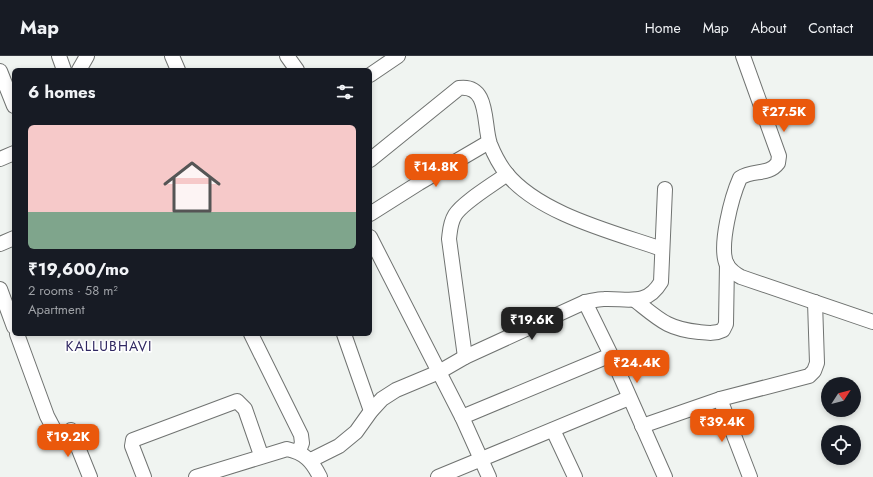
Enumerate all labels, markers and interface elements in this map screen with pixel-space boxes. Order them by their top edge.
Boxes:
text: Map [20,14,59,41]
text: Home [645,18,681,38]
text: Map [703,18,729,38]
text: About [751,18,786,38]
text: Contact [808,18,853,38]
text: 6 homes [28,80,96,104]
icon: filters [334,81,356,103]
pin: ₹27.5K [751,99,817,133]
text: ₹27.5K [762,102,806,121]
icon: home [156,151,228,223]
pin: ₹14.8K [403,154,469,188]
text: ₹14.8K [414,157,458,176]
text: ₹19,600/mo [28,257,129,281]
text: 2 rooms · 58 m² [28,281,118,300]
text: Apartment [28,300,85,319]
pin: ₹19.6K [499,307,565,341]
text: ₹19.6K [510,310,554,329]
district label: KALLUBHAVI [66,336,152,356]
pin: ₹24.4K [604,350,670,384]
text: ₹24.4K [613,353,661,372]
north arrow [821,377,861,417]
map controls [821,377,861,465]
pin: ₹39.4K [689,409,755,443]
text: ₹39.4K [699,412,745,431]
pin: ₹19.2K [35,424,101,458]
button: locate [821,425,861,465]
text: ₹19.2K [46,427,90,446]

